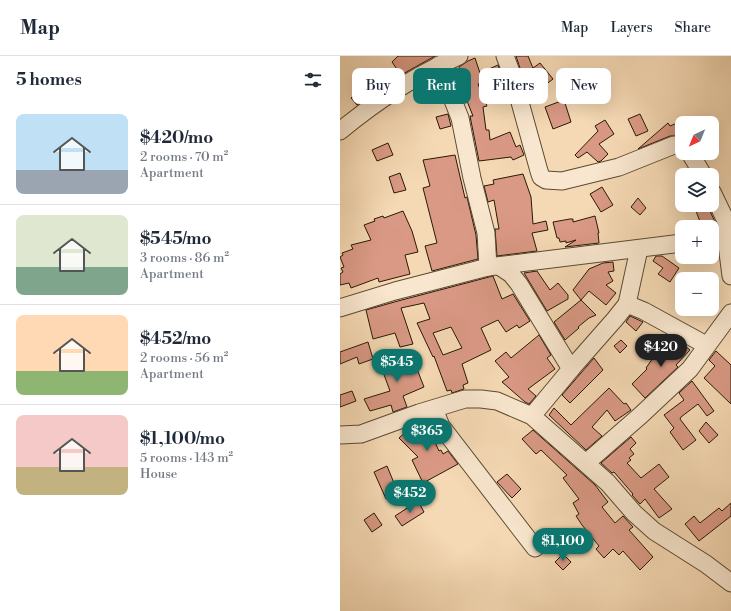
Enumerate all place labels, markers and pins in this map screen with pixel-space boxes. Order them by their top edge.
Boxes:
pin: $420 [637,334,685,368]
pin: $545 [373,349,421,383]
pin: $365 [403,418,451,452]
pin: $452 [386,480,434,514]
pin: $1,100 [530,528,596,562]

